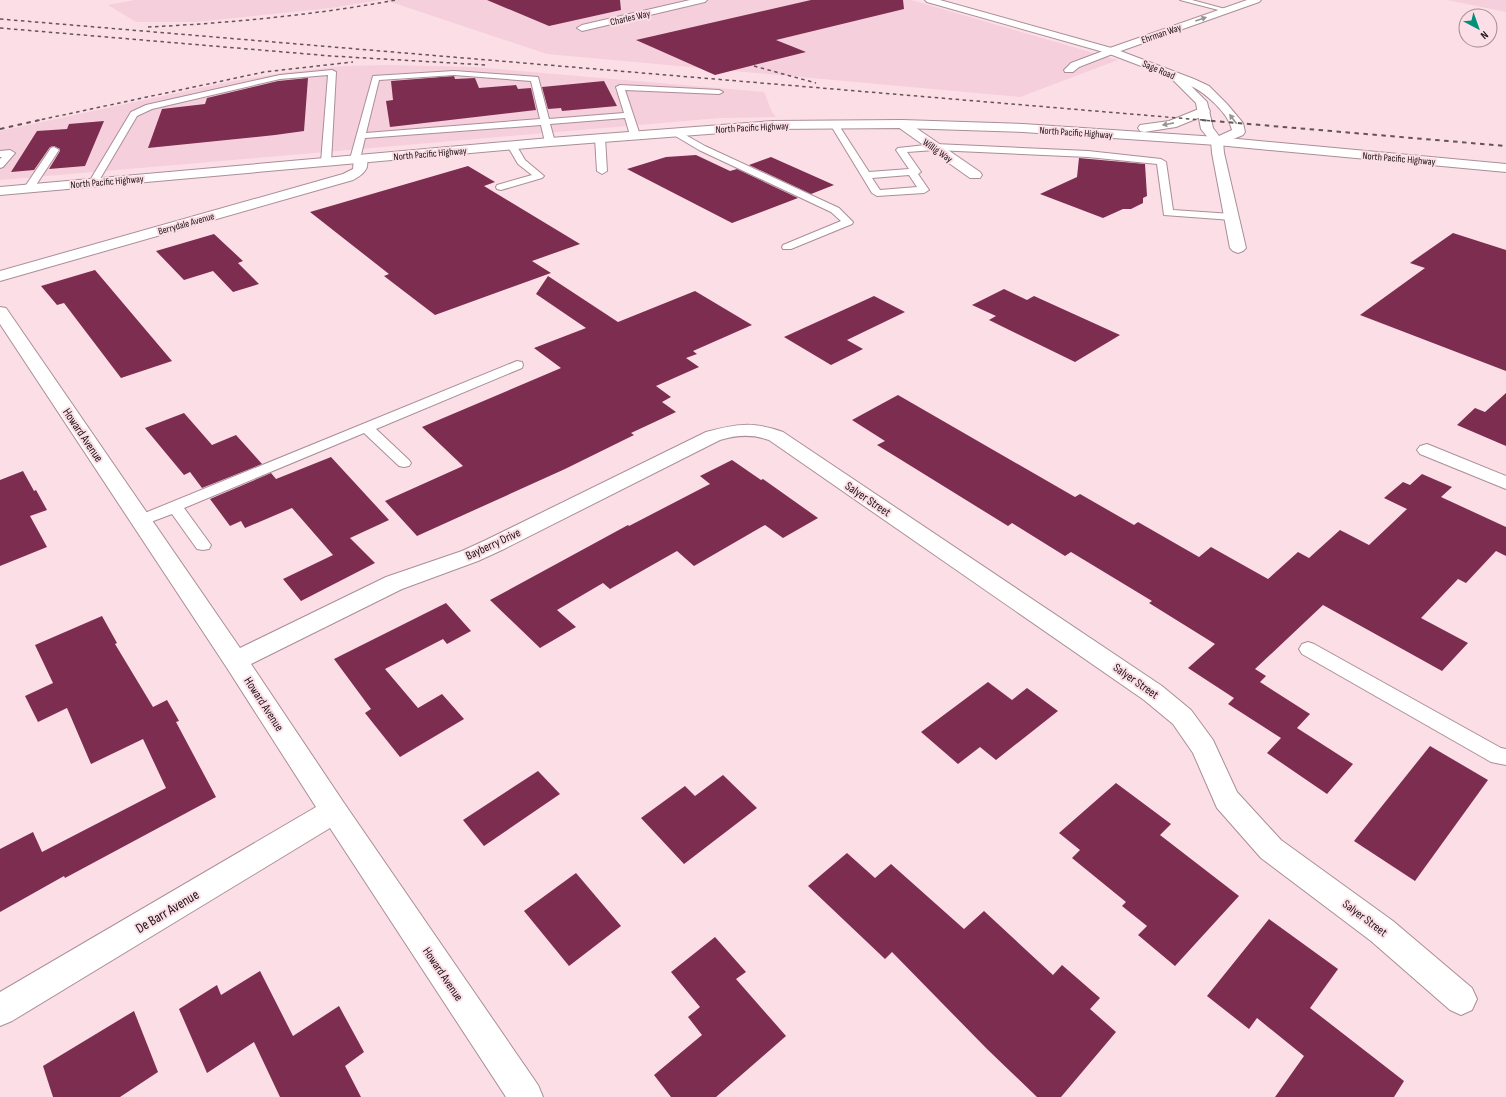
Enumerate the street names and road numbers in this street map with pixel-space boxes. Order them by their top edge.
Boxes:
street label: Charles Way [609,8,652,28]
street label: Ehrman Way [1140,22,1183,46]
street label: Sage Road [1140,58,1177,82]
street label: North Pacific Highway [715,120,789,136]
street label: North Pacific Highway [1039,124,1113,142]
street label: Willig Way [920,136,955,165]
street label: North Pacific Highway [393,145,467,163]
street label: North Pacific Highway [1362,150,1436,168]
street label: North Pacific Highway [70,173,144,191]
street label: Berrydale Avenue [157,210,216,238]
street label: Howard Avenue [59,405,106,465]
street label: Salyer Street [842,479,894,520]
street label: Bayberry Drive [463,525,523,564]
street label: Salyer Street [1110,660,1162,703]
street label: Howard Avenue [240,674,287,734]
street label: De Barr Avenue [132,886,202,937]
street label: Salyer Street [1339,897,1390,940]
street label: Howard Avenue [419,944,466,1004]

